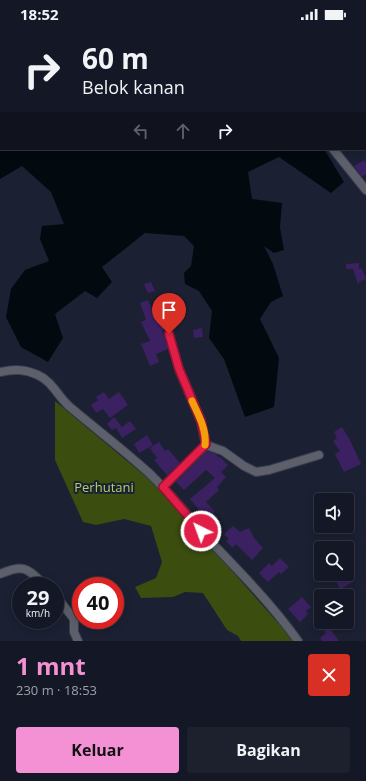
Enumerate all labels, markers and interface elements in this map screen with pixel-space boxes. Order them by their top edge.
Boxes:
text: 18:52 [20,4,59,24]
text: 60 m [82,39,149,77]
icon: right [16,44,68,96]
text: Belok kanan [82,75,185,99]
icon: left [130,120,152,142]
icon: ahead [172,120,194,142]
icon: right [214,120,236,142]
pin [152,293,186,334]
icon: arrive [158,299,180,321]
park label: Perhutani [74,478,134,496]
map controls [314,493,354,629]
button: sound [314,493,354,533]
position arrow [180,510,222,552]
button: search [314,541,354,581]
speed limit sign: 40 [72,577,124,629]
text: 29 [27,584,49,611]
button: layers [314,589,354,629]
text: km/h [26,606,50,620]
text: 1 mnt [16,649,86,682]
button: close [308,654,350,696]
text: 230 m · 18:53 [16,681,97,699]
button: Keluar [16,727,179,773]
button: Bagikan [187,727,350,773]

